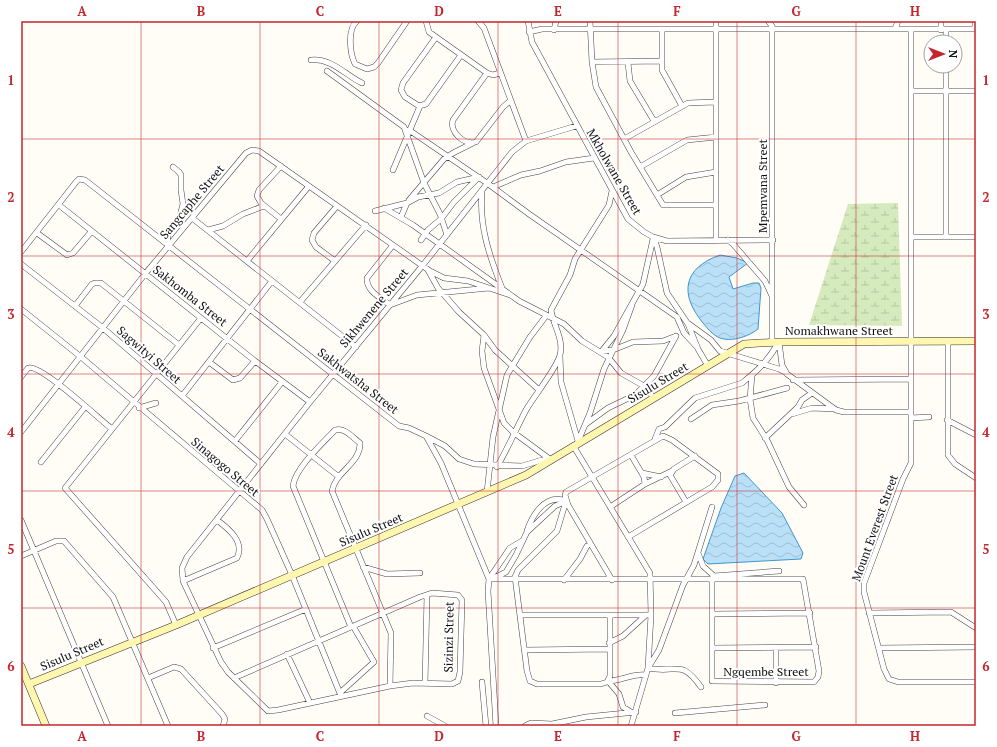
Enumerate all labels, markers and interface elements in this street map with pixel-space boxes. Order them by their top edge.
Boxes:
text: A [77,2,87,20]
text: B [197,2,205,20]
text: C [316,2,324,20]
text: D [434,2,444,20]
text: E [554,2,562,20]
text: F [673,2,681,20]
text: G [791,2,801,20]
text: H [910,2,920,20]
north arrow [923,34,963,74]
text: N [946,50,960,59]
text: 1 [7,71,15,89]
text: 1 [982,71,990,89]
street label: Mkholwane Street [584,126,645,218]
street label: Mpemvana Street [755,139,770,233]
street label: Sangcaphe Street [156,161,227,242]
text: 2 [7,188,15,206]
text: 2 [982,188,990,206]
street label: Sakhomba Street [150,262,231,330]
street label: Sikhwenene Street [336,264,412,350]
text: 3 [7,305,15,323]
text: 3 [982,305,990,323]
street label: Sagwityi Street [114,323,185,387]
street label: Nomakhwane Street [785,323,894,338]
street label: Sakhwatsha Street [315,344,402,417]
street label: Sisulu Street [625,358,691,406]
text: 4 [7,423,15,441]
text: 4 [982,423,990,441]
street label: Sinagogo Street [188,434,263,500]
street label: Mount Everest Street [848,472,901,583]
street label: Sisulu Street [337,509,405,550]
text: 5 [7,540,15,558]
text: 5 [982,540,990,558]
street label: Sizinzi Street [440,601,457,673]
street label: Sisulu Street [38,633,106,674]
text: 6 [7,657,15,675]
text: 6 [982,657,990,675]
street label: Ngqembe Street [723,664,809,679]
text: A [77,727,87,745]
text: B [197,727,205,745]
text: C [316,727,324,745]
text: D [434,727,444,745]
text: E [554,727,562,745]
text: F [673,727,681,745]
text: G [791,727,801,745]
text: H [910,727,920,745]

